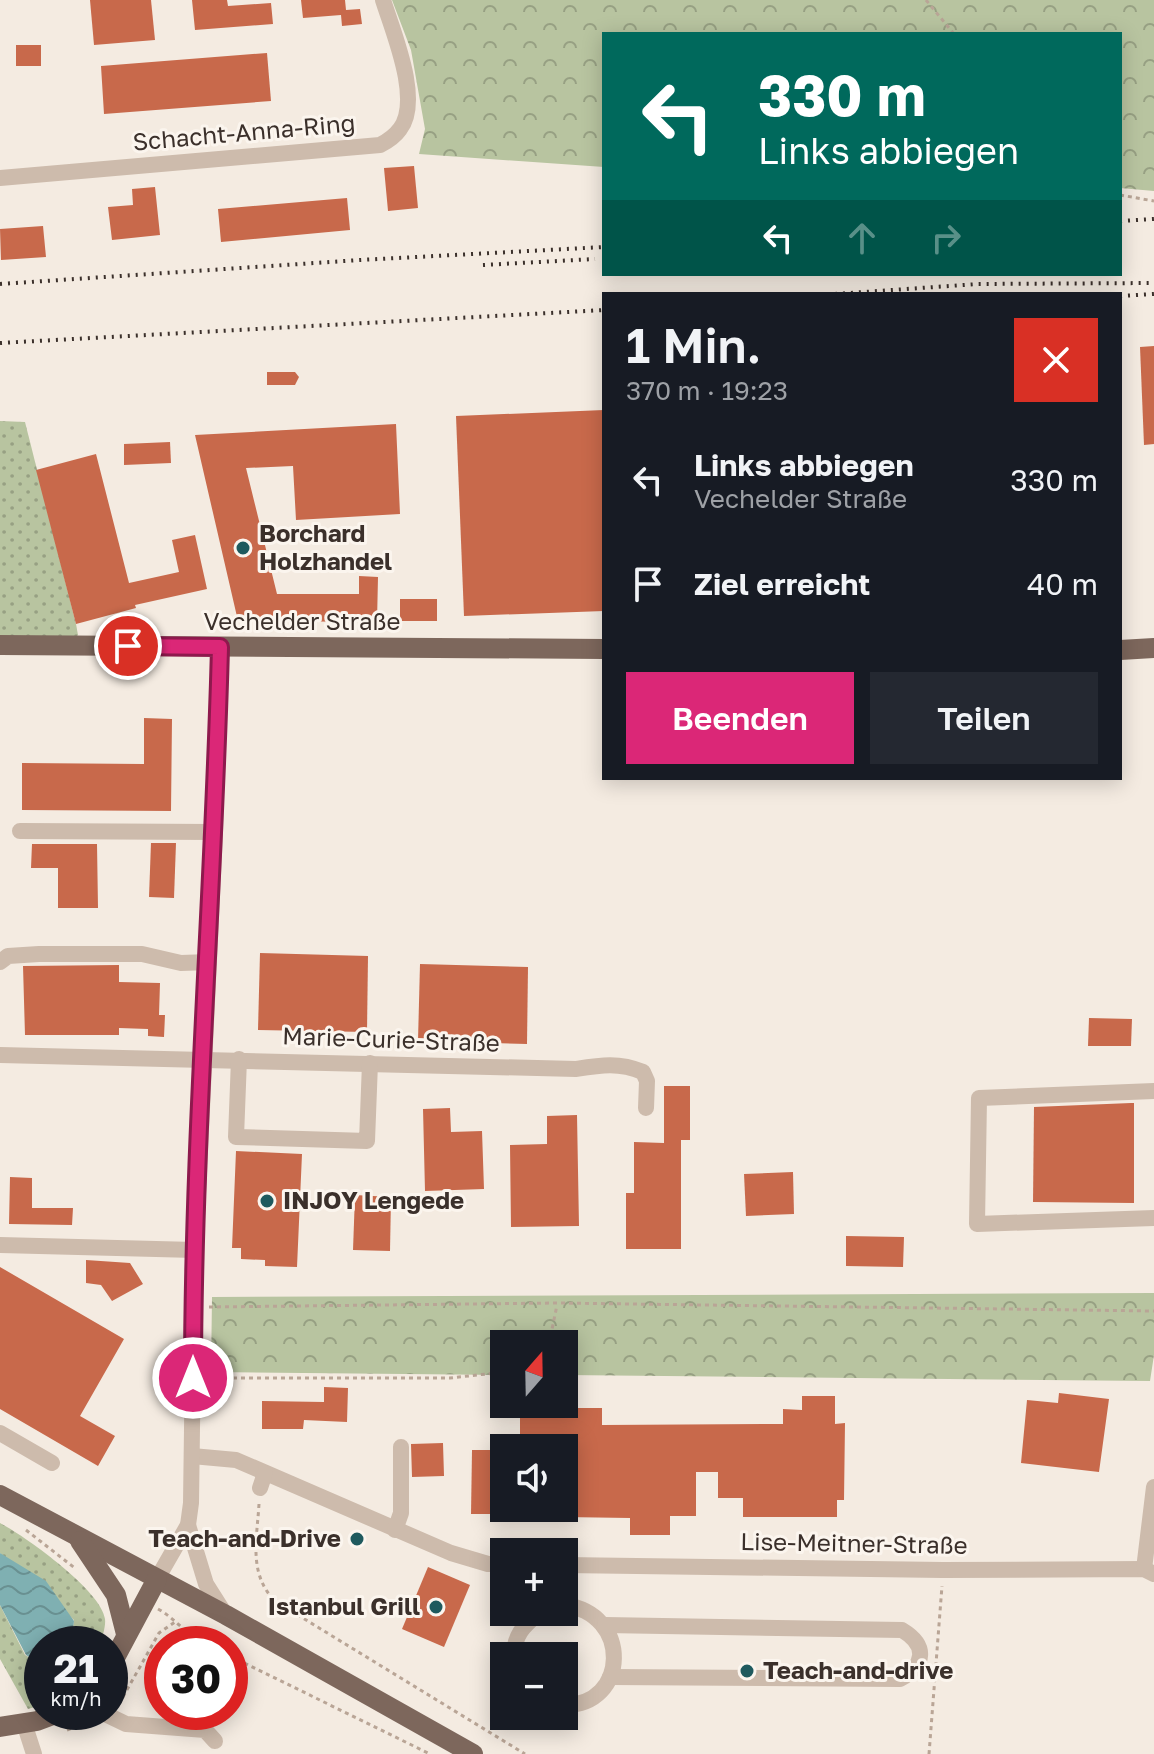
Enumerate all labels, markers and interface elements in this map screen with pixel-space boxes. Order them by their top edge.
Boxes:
text: 330 m [758,61,926,128]
icon: left [626,64,730,168]
street label: Schacht-Anna-Ring [131,107,356,156]
text: Links abbiegen [758,129,1019,172]
icon: left [756,216,800,260]
icon: ahead [840,216,884,260]
icon: right [924,216,968,260]
text: 1 Min. [626,316,761,374]
button: close [1014,318,1098,402]
text: 370 m · 19:23 [626,375,788,406]
text: Links abbiegen [694,447,914,483]
icon: left [626,458,670,502]
text: 330 m [1010,462,1098,498]
text: Vechelder Straße [694,483,907,514]
place label: Borchard Holzhandel [259,518,392,575]
marker: Borchard Holzhandel [234,539,252,557]
icon: arrive [626,562,670,606]
text: Ziel erreicht [694,566,870,602]
text: 40 m [1027,566,1098,602]
street label: Vechelder Straße [204,606,400,635]
pin [94,612,162,680]
icon: arrive [106,624,150,668]
button: Beenden [626,672,854,764]
button: Teilen [870,672,1098,764]
street label: Marie-Curie-Straße [282,1020,500,1057]
place label: INJOY Lengede [283,1185,464,1214]
marker: INJOY Lengede [258,1192,276,1210]
north arrow [490,1330,578,1418]
map controls [490,1330,578,1730]
position arrow [151,1336,235,1420]
button: sound [490,1434,578,1522]
place label: Teach-and-Drive [148,1523,341,1552]
street label: Lise-Meitner-Straße [740,1526,968,1559]
marker: Teach-and-Drive [348,1530,366,1548]
button: + [490,1538,578,1626]
place label: Istanbul Grill [268,1591,420,1620]
marker: Istanbul Grill [427,1598,445,1616]
speed limit sign: 30 [144,1626,248,1730]
button: − [490,1642,578,1730]
text: 21 [54,1644,99,1692]
place label: Teach-and-drive [763,1655,953,1684]
marker: Teach-and-drive [738,1662,756,1680]
text: km/h [51,1686,101,1710]

